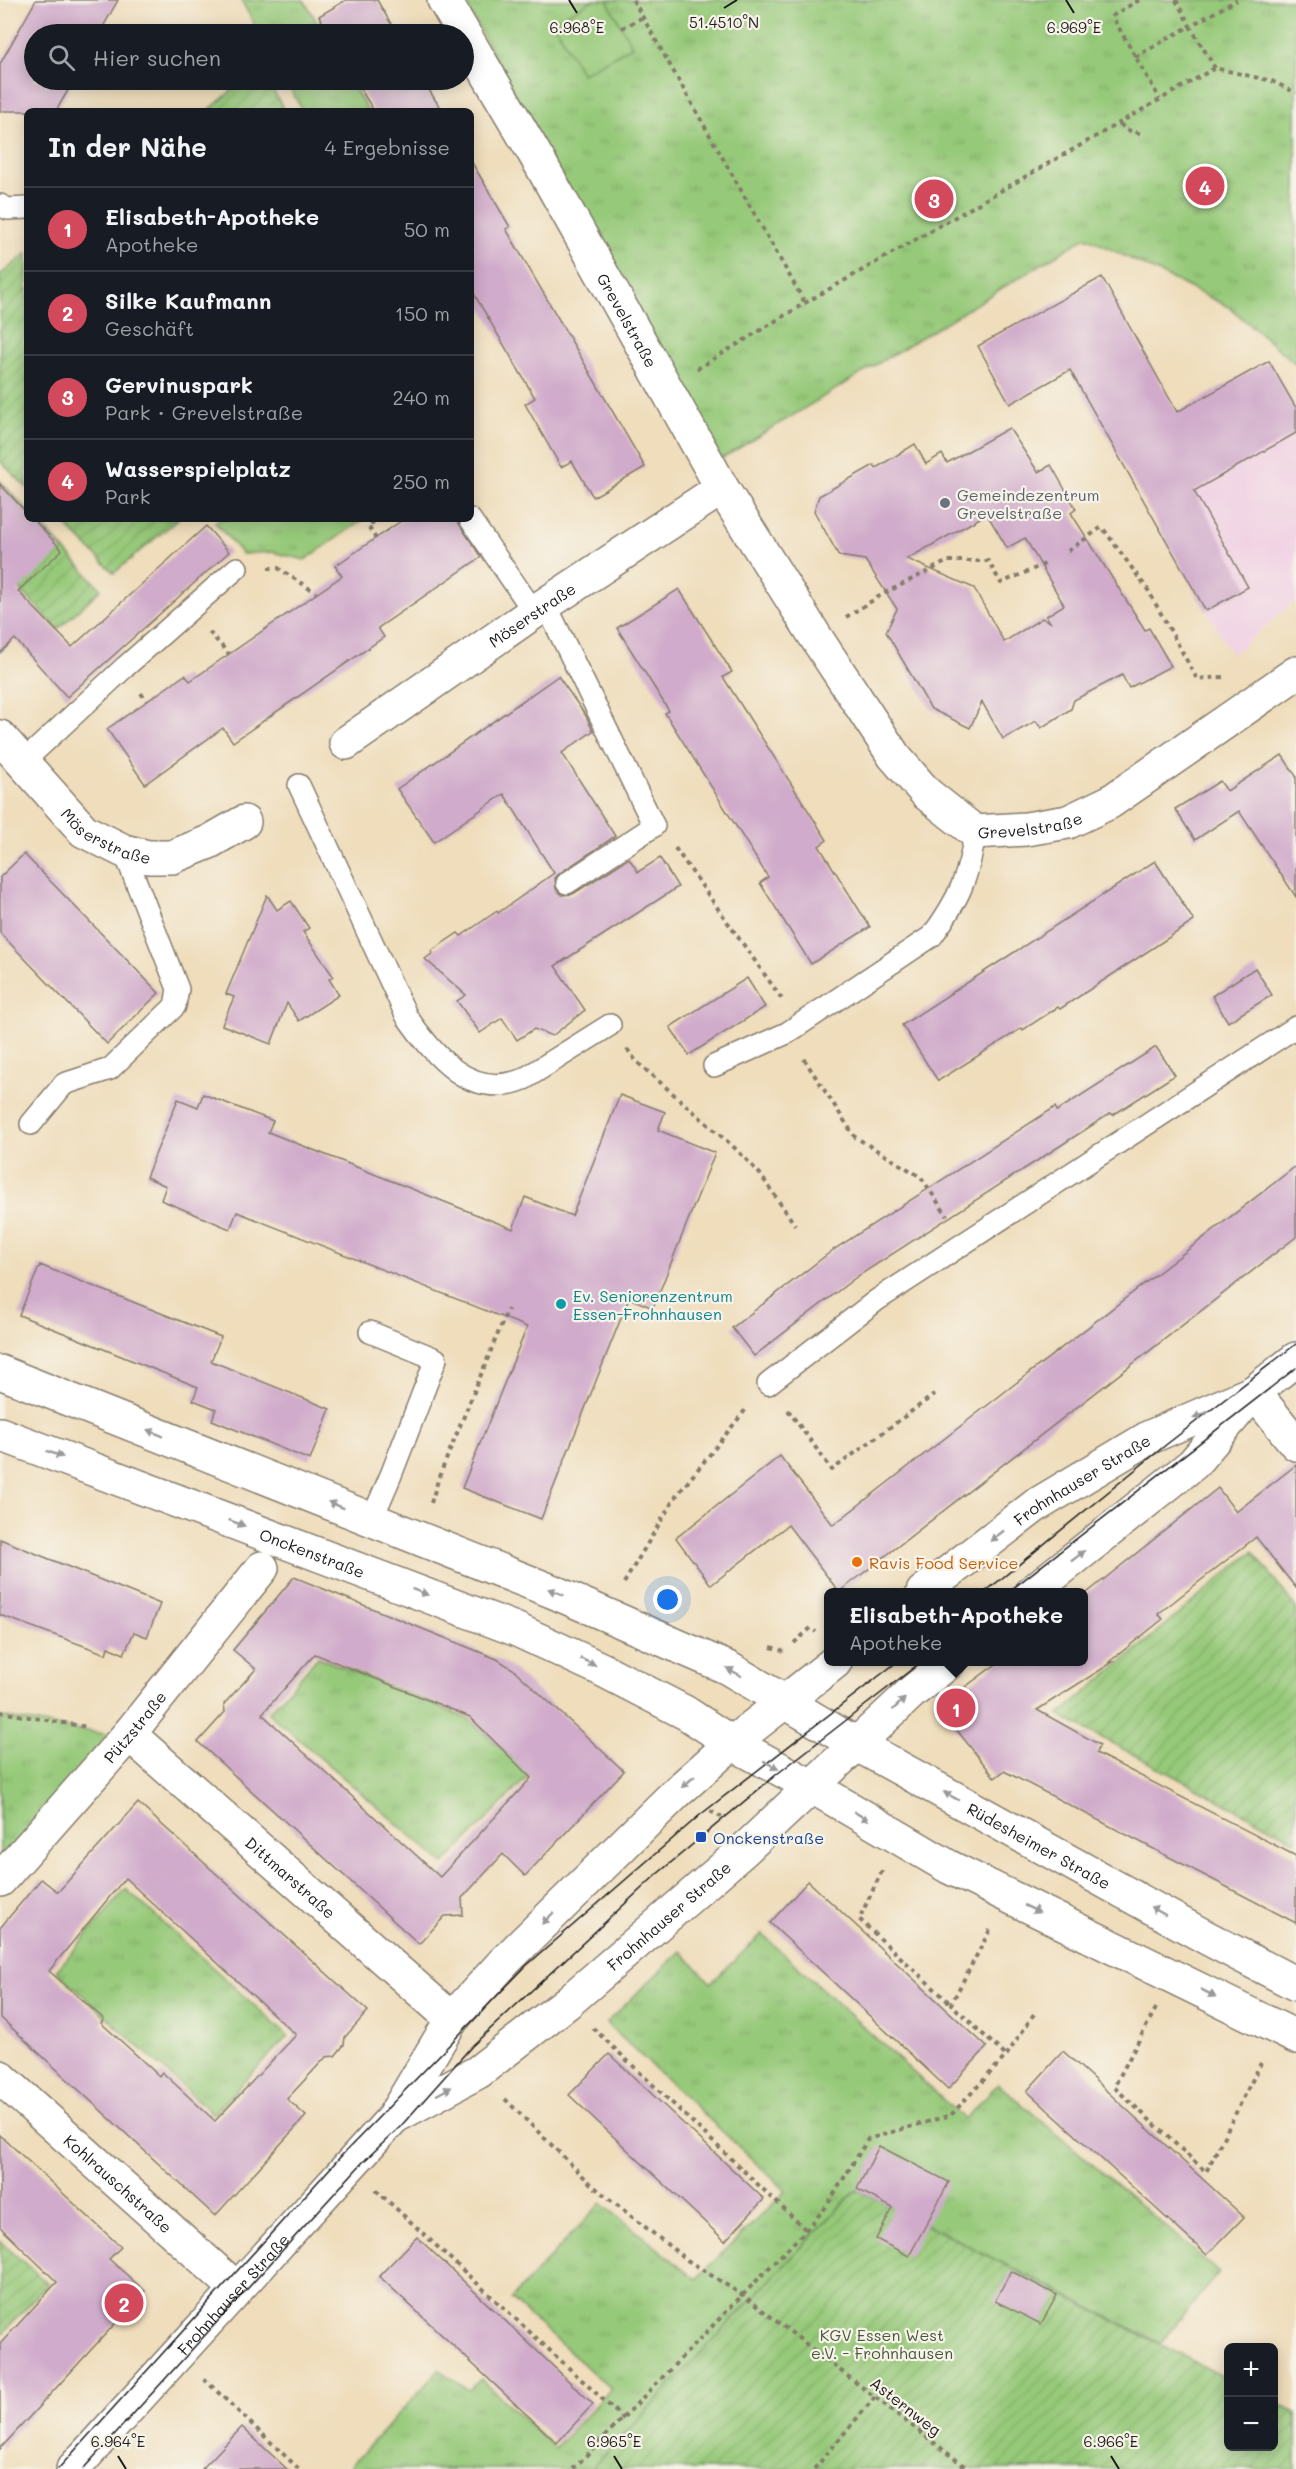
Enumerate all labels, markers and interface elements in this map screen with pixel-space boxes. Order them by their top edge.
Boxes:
text: 51.4510°N [689,12,759,32]
text: 6.968°E [550,17,605,37]
text: 6.969°E [1047,17,1102,37]
search box [24,24,474,90]
icon: search [45,41,78,74]
text: Hier suchen [93,43,221,72]
text: In der Nähe [48,130,207,164]
text: 4 Ergebnisse [325,134,450,160]
pin: 4 [1186,164,1224,208]
pin: 3 [914,176,954,222]
text: Elisabeth-Apotheke [105,202,319,231]
text: 1 [63,216,72,242]
text: 50 m [404,216,450,242]
text: Apotheke [105,231,199,257]
street label: Grevelstraße [593,269,663,371]
text: Silke Kaufmann [105,286,271,315]
text: 2 [62,300,73,326]
text: 150 m [395,300,450,326]
text: Geschäft [105,315,194,341]
text: Gervinuspark [105,370,253,399]
text: 3 [62,384,74,410]
text: 240 m [392,384,450,410]
text: Park · Grevelstraße [105,399,303,425]
text: Wasserspielplatz [105,454,291,483]
text: 4 [61,468,74,494]
text: 250 m [393,468,450,494]
text: Park [105,483,150,509]
place label: Gemeindezentrum Grevelstraße [957,484,1099,523]
marker: Gemeindezentrum Grevelstraße [938,496,952,510]
street label: Möserstraße [484,577,579,651]
street label: Möserstraße [57,803,153,868]
street label: Grevelstraße [977,806,1085,842]
place label: Ev. Seniorenzentrum Essen-Frohnhausen [573,1285,733,1324]
marker: Ev. Seniorenzentrum Essen-Frohnhausen [554,1297,568,1311]
one-way arrow [1192,1411,1209,1420]
one-way arrow [145,1428,163,1438]
street label: Frohnhauser Straße [1009,1429,1154,1529]
one-way arrow [46,1450,64,1460]
one-way arrow [327,1500,345,1509]
one-way arrow [228,1519,246,1529]
street label: Onckenstraße [257,1523,368,1582]
one-way arrow [989,1529,1005,1542]
one-way arrow [1070,1550,1085,1562]
place label: Ravis Food Service [869,1552,1018,1573]
marker: Ravis Food Service [850,1555,864,1569]
your location [653,1585,682,1614]
one-way arrow [547,1587,565,1596]
one-way arrow [411,1588,429,1597]
popup [824,1588,1088,1666]
text: Elisabeth-Apotheke [849,1600,1063,1629]
text: Apotheke [849,1629,942,1655]
one-way arrow [579,1658,596,1667]
one-way arrow [725,1667,742,1677]
street label: Pützstraße [98,1686,170,1767]
pin: 1 [936,1686,976,1730]
one-way arrow [892,1698,906,1712]
one-way arrow [763,1760,780,1770]
one-way arrow [681,1775,696,1788]
one-way arrow [942,1791,959,1801]
street label: Rüdesheimer Straße [964,1797,1115,1893]
one-way arrow [853,1811,870,1821]
place label: Onckenstraße [713,1827,824,1848]
marker: Onckenstraße [694,1830,708,1844]
street label: Dittmarstraße [241,1831,341,1922]
street label: Frohnhauser Straße [602,1856,735,1975]
one-way arrow [1024,1905,1041,1914]
one-way arrow [1149,1906,1166,1916]
one-way arrow [541,1911,556,1925]
one-way arrow [1200,1989,1217,1998]
one-way arrow [435,2086,453,2096]
street label: Kohlrauschstraße [60,2129,177,2237]
street label: Frohnhauser Straße [172,2229,293,2359]
pin: 2 [104,2280,144,2326]
park label: KGV Essen West e.V. - Frohnhausen [811,2324,953,2363]
map controls [1224,2343,1278,2451]
button: + [1224,2343,1278,2397]
street label: Asternweg [866,2372,946,2440]
button: − [1224,2397,1278,2451]
text: 6.964°E [91,2431,146,2451]
text: 6.965°E [587,2431,642,2451]
text: 6.966°E [1084,2431,1139,2451]

